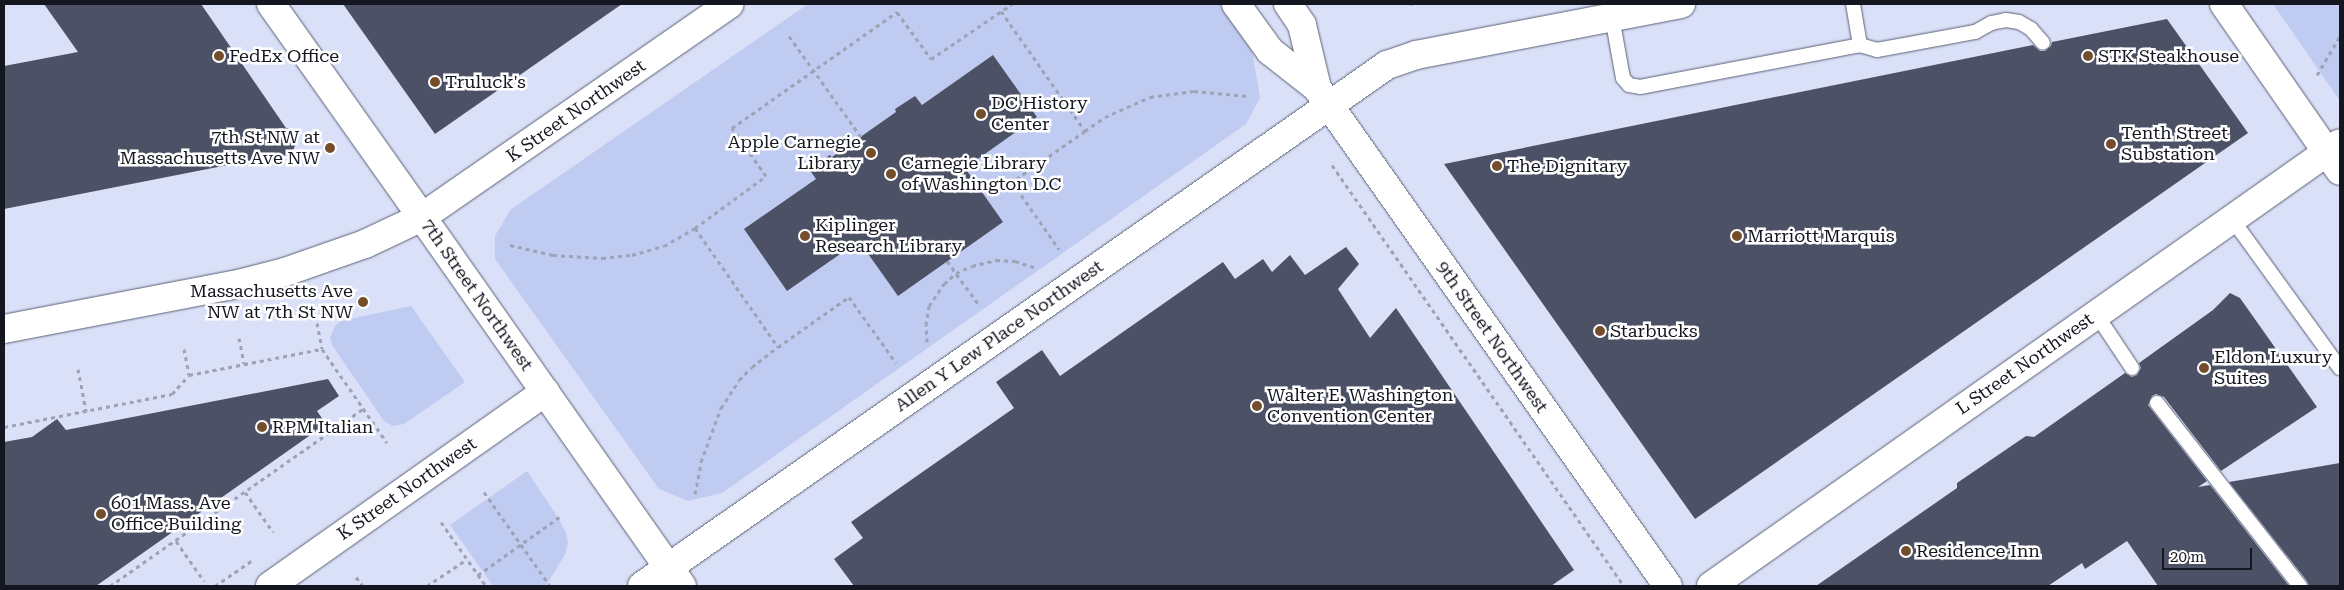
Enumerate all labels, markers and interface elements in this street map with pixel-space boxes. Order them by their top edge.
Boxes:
place label: FedEx Office [229,45,339,67]
place label: STK Steakhouse [2098,45,2239,67]
marker: FedEx Office [213,50,225,62]
marker: STK Steakhouse [2082,50,2094,62]
street label: K Street Northwest [502,55,650,167]
place label: Truluck's [445,71,526,93]
marker: Truluck's [429,76,441,88]
place label: DC History Center [991,93,1088,136]
marker: DC History Center [975,108,987,120]
place label: Tenth Street Substation [2121,123,2228,166]
place label: 7th St NW at Massachusetts Ave NW [120,127,320,170]
place label: Apple Carnegie Library [728,132,861,174]
marker: Tenth Street Substation [2105,138,2117,150]
marker: 7th St NW at Massachusetts Ave NW [324,142,336,154]
marker: Apple Carnegie Library [865,147,877,159]
place label: Carnegie Library of Washington D.C [901,153,1061,195]
place label: The Dignitary [1507,155,1627,177]
marker: The Dignitary [1491,160,1503,172]
marker: Carnegie Library of Washington D.C [885,168,897,180]
street label: 7th Street Northwest [417,215,537,375]
place label: Kiplinger Research Library [815,215,962,258]
place label: Marriott Marquis [1747,225,1894,247]
marker: Kiplinger Research Library [799,230,811,242]
marker: Marriott Marquis [1731,230,1743,242]
street label: Allen Y Lew Place Northwest [891,256,1107,416]
street label: 9th Street Northwest [1432,257,1552,417]
place label: Massachusetts Ave NW at 7th St NW [190,281,353,324]
marker: Massachusetts Ave NW at 7th St NW [357,296,369,308]
street label: L Street Northwest [1952,309,2098,419]
place label: Starbucks [1610,320,1698,342]
marker: Starbucks [1594,325,1606,337]
place label: Eldon Luxury Suites [2214,347,2332,389]
marker: Eldon Luxury Suites [2198,362,2210,374]
place label: Walter E. Washington Convention Center [1267,385,1453,428]
marker: Walter E. Washington Convention Center [1251,400,1263,412]
place label: RPM Italian [272,416,373,438]
marker: RPM Italian [256,421,268,433]
street label: K Street Northwest [333,433,481,545]
place label: 601 Mass. Ave Office Building [111,493,241,536]
marker: 601 Mass. Ave Office Building [95,508,107,520]
scale bar [2164,538,2254,570]
place label: Residence Inn [1916,540,2040,562]
marker: Residence Inn [1900,545,1912,557]
text: 20 m [2170,548,2204,566]

